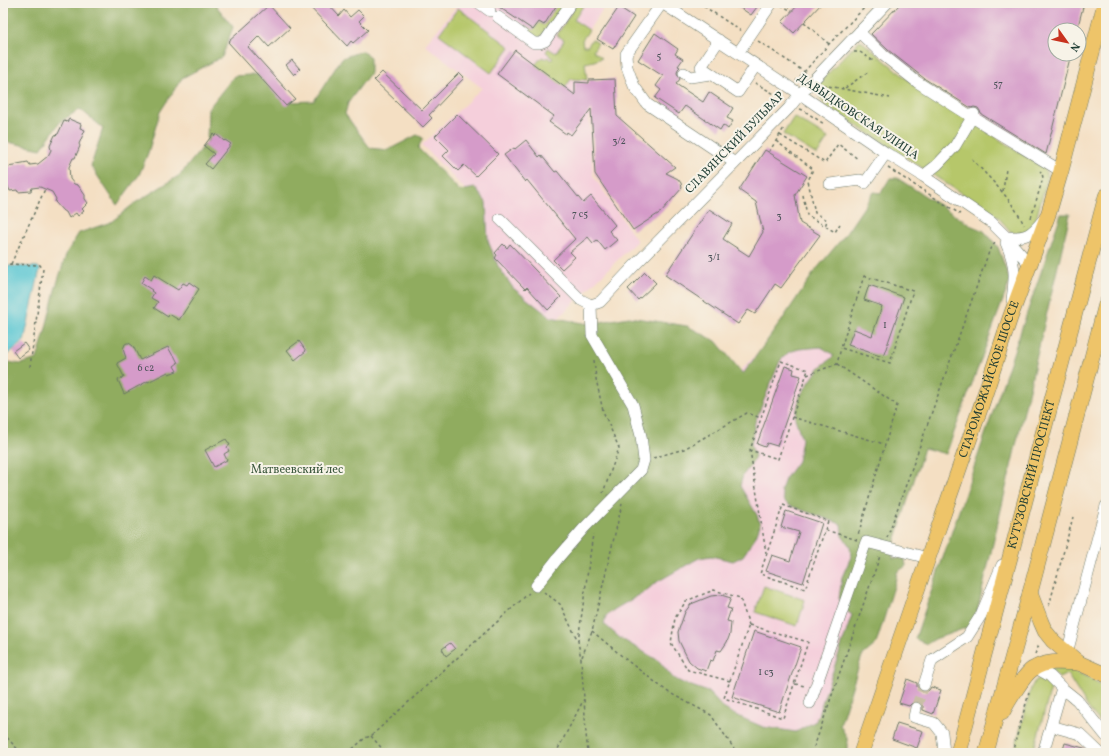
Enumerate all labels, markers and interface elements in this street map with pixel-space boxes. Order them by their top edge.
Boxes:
north arrow [1047,22,1087,62]
text: N [1066,39,1083,54]
house number: 5 [657,49,662,63]
street label: ДАВЫДКОВСКАЯ УЛИЦА [794,70,922,164]
house number: 57 [993,77,1003,91]
street label: СЛАВЯНСКИЙ БУЛЬВАР [681,88,788,198]
house number: 3/2 [612,134,626,148]
house number: 7 с5 [572,207,588,221]
house number: 3 [776,209,782,223]
house number: 3/1 [708,250,720,264]
street label: СТАРОМОЖАЙСКОЕ ШОССЕ [955,299,1024,460]
house number: 1 [883,318,887,332]
house number: 6 с2 [138,361,154,375]
street label: КУТУЗОВСКИЙ ПРОСПЕКТ [1004,398,1059,551]
park label: Матвеевский лес [251,462,343,478]
house number: 1 с3 [758,665,774,679]

